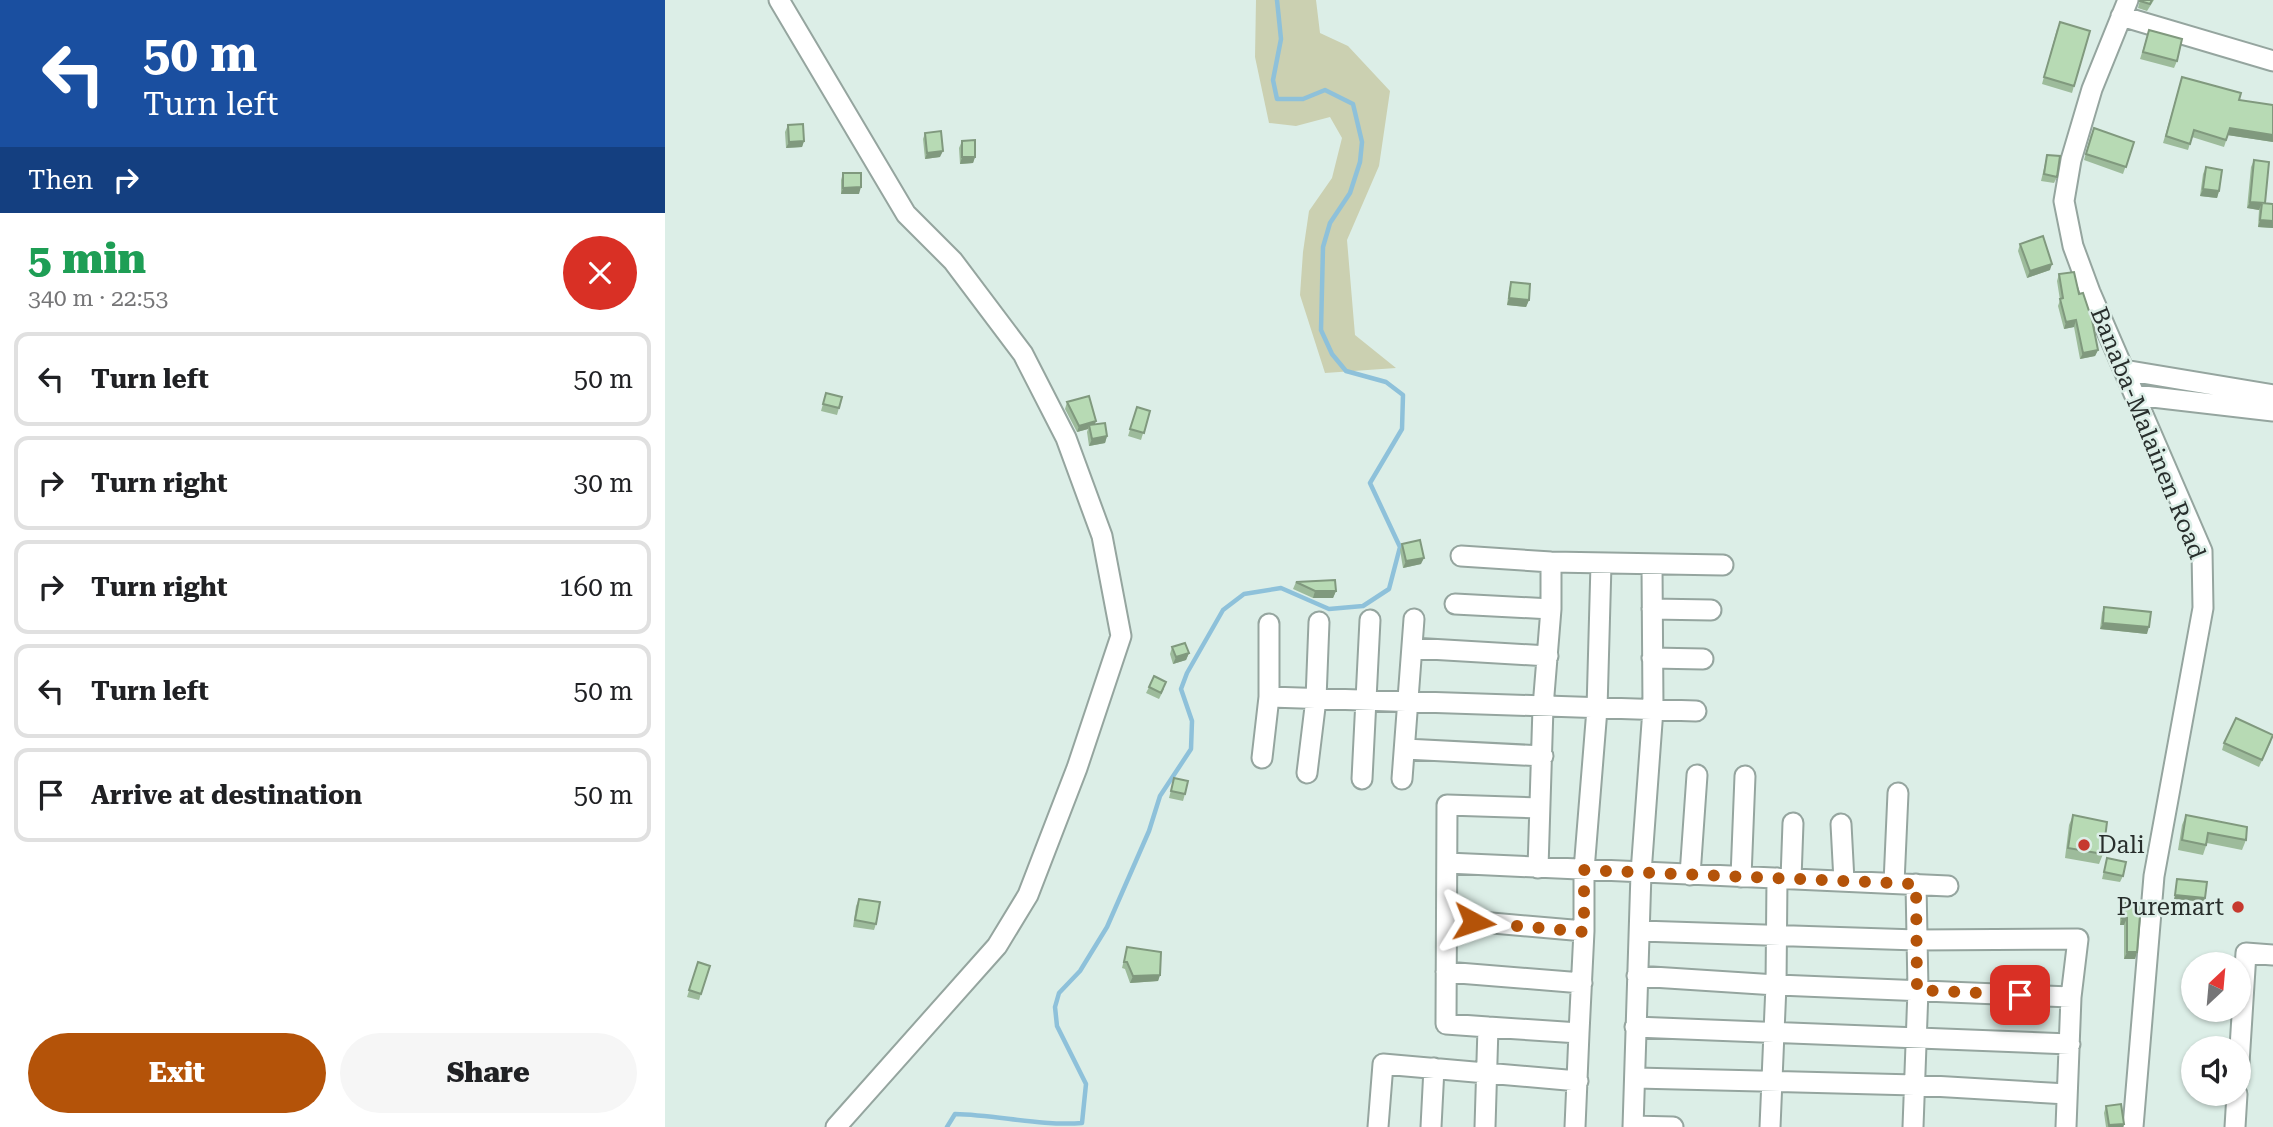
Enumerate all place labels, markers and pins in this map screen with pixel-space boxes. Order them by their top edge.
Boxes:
place label: Dali [2098,831,2145,859]
marker: Dali [2076,837,2092,853]
place label: Puremart [2116,893,2224,921]
marker: Puremart [2230,899,2246,915]
pin [1990,965,2050,1025]

